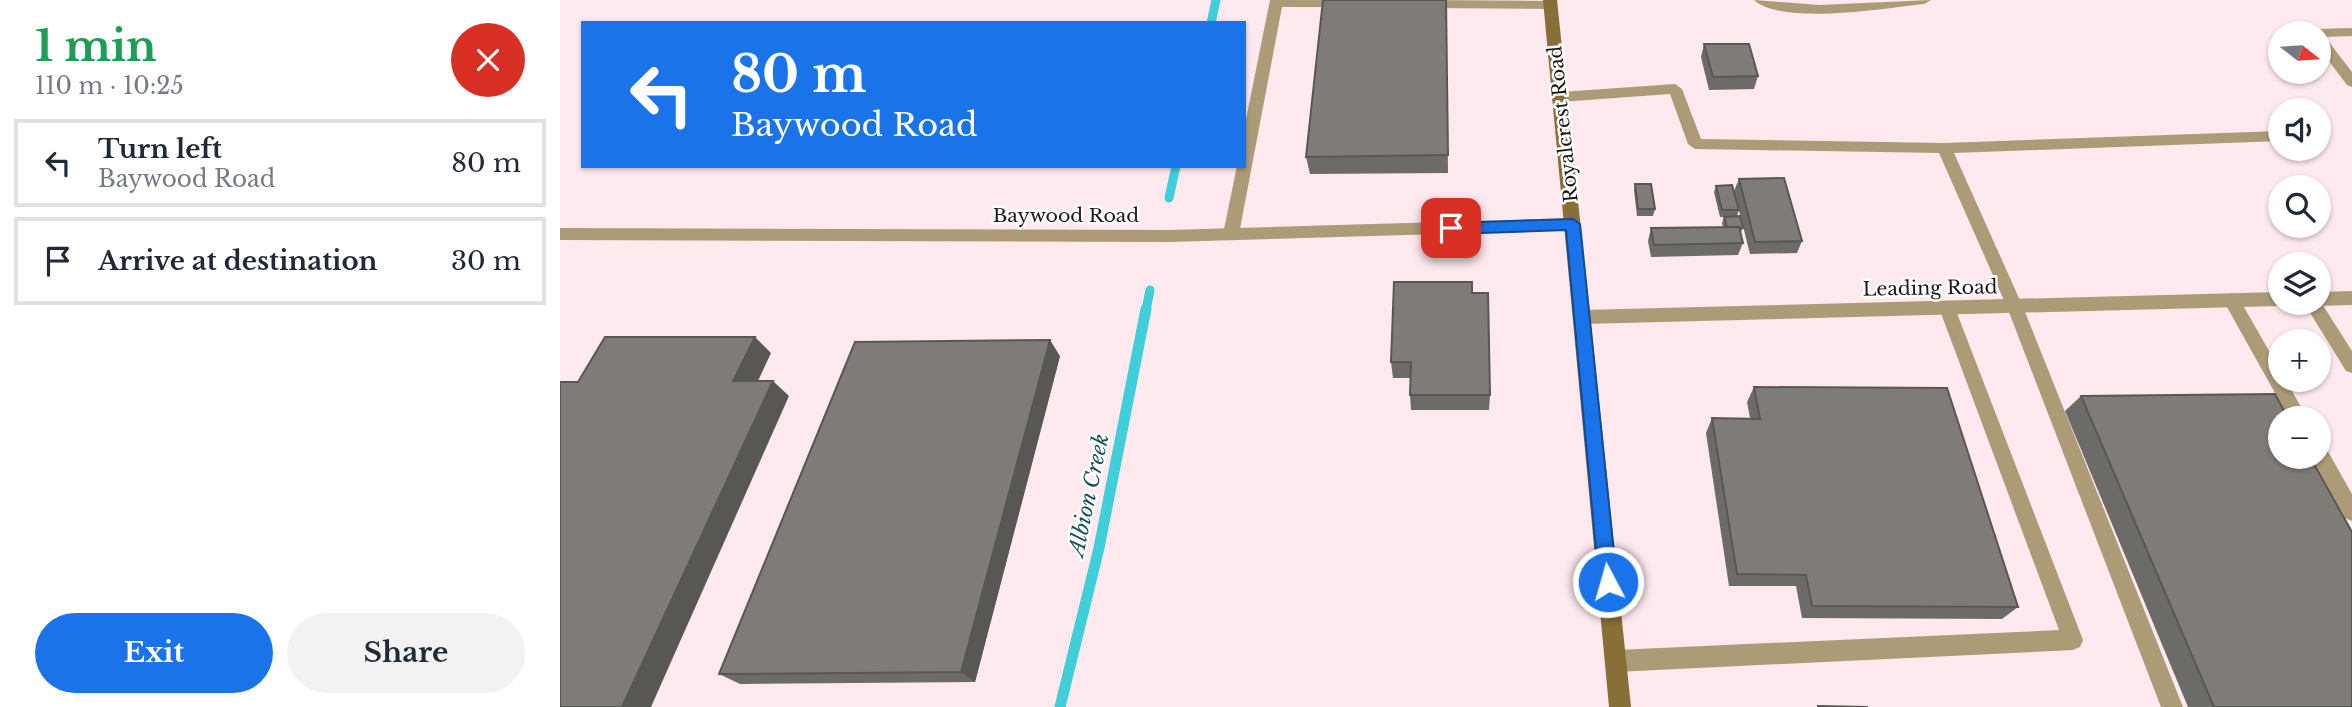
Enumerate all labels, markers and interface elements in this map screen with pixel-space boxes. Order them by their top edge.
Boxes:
text: 1 min [35,20,157,72]
north arrow [2268,21,2331,84]
map controls [2268,21,2331,469]
button: close [451,23,525,97]
text: 80 m [731,44,866,105]
street label: Royalcrest Road [1543,44,1583,203]
icon: left [616,49,707,140]
text: 110 m · 10:25 [35,72,183,100]
button: sound [2268,98,2331,161]
text: Baywood Road [731,105,978,145]
text: Turn left [98,133,222,165]
icon: left [39,144,77,182]
text: 80 m [451,147,521,179]
text: Baywood Road [98,165,275,193]
button: search [2268,175,2331,238]
pin [1421,198,1481,258]
street label: Baywood Road [993,204,1139,227]
icon: arrive [1432,209,1470,247]
icon: arrive [39,242,77,280]
text: Arrive at destination [98,245,378,277]
text: 30 m [451,245,521,277]
button: layers [2268,252,2331,315]
street label: Leading Road [1862,275,1998,301]
button: + [2268,329,2331,392]
button: − [2268,406,2331,469]
water label: Albion Creek [1063,432,1115,561]
position arrow [1571,545,1645,619]
button: Exit [35,613,273,693]
button: Share [287,613,525,693]

